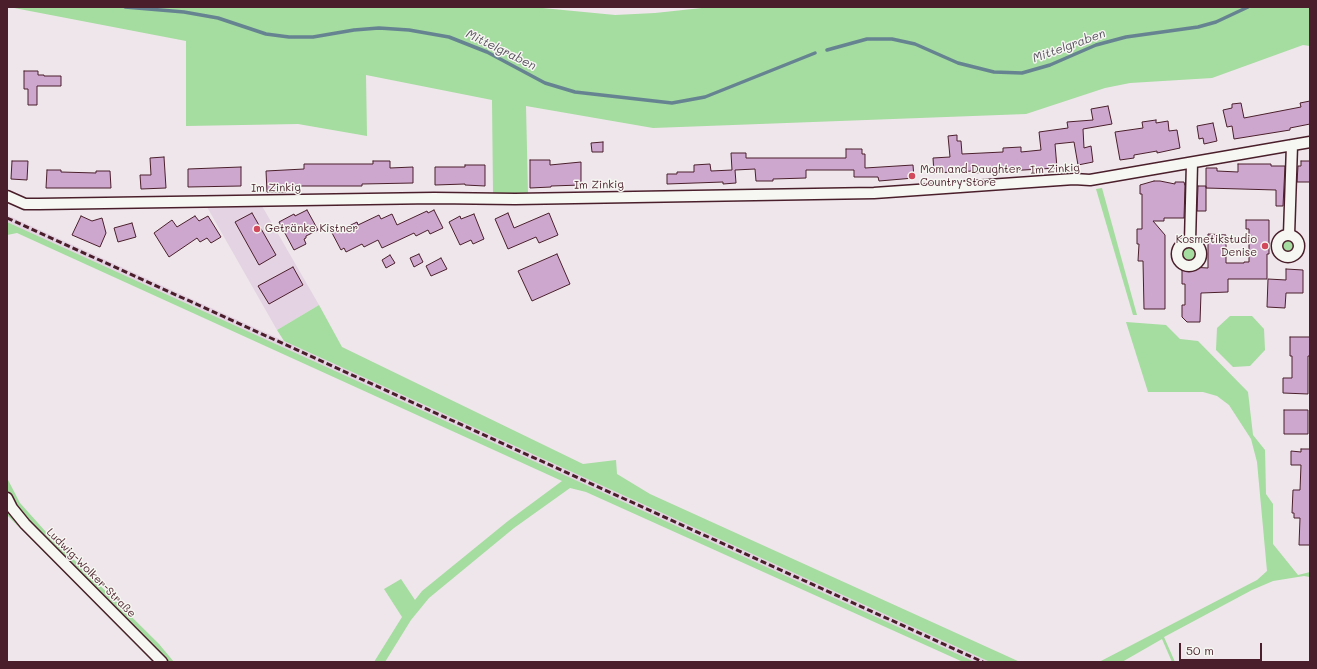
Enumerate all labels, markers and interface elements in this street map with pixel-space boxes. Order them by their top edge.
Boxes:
water label: Mittelgraben [1031,26,1107,66]
water label: Mittelgraben [464,27,538,73]
street label: Im Zinkig [1030,161,1080,177]
place label: Mom and Daughter Country Store [920,163,1021,189]
marker: Mom and Daughter Country Store [907,171,917,181]
street label: Im Zinkig [574,178,624,192]
street label: Im Zinkig [251,181,301,195]
place label: Getränke Kistner [265,222,358,236]
marker: Getränke Kistner [252,224,262,234]
place label: Kosmetikstudio Denise [1176,233,1257,259]
marker: Kosmetikstudio Denise [1260,241,1270,251]
street label: Ludwig-Wolker-Straße [44,526,138,620]
scale bar [1181,635,1264,661]
text: 50 m [1186,642,1214,658]

